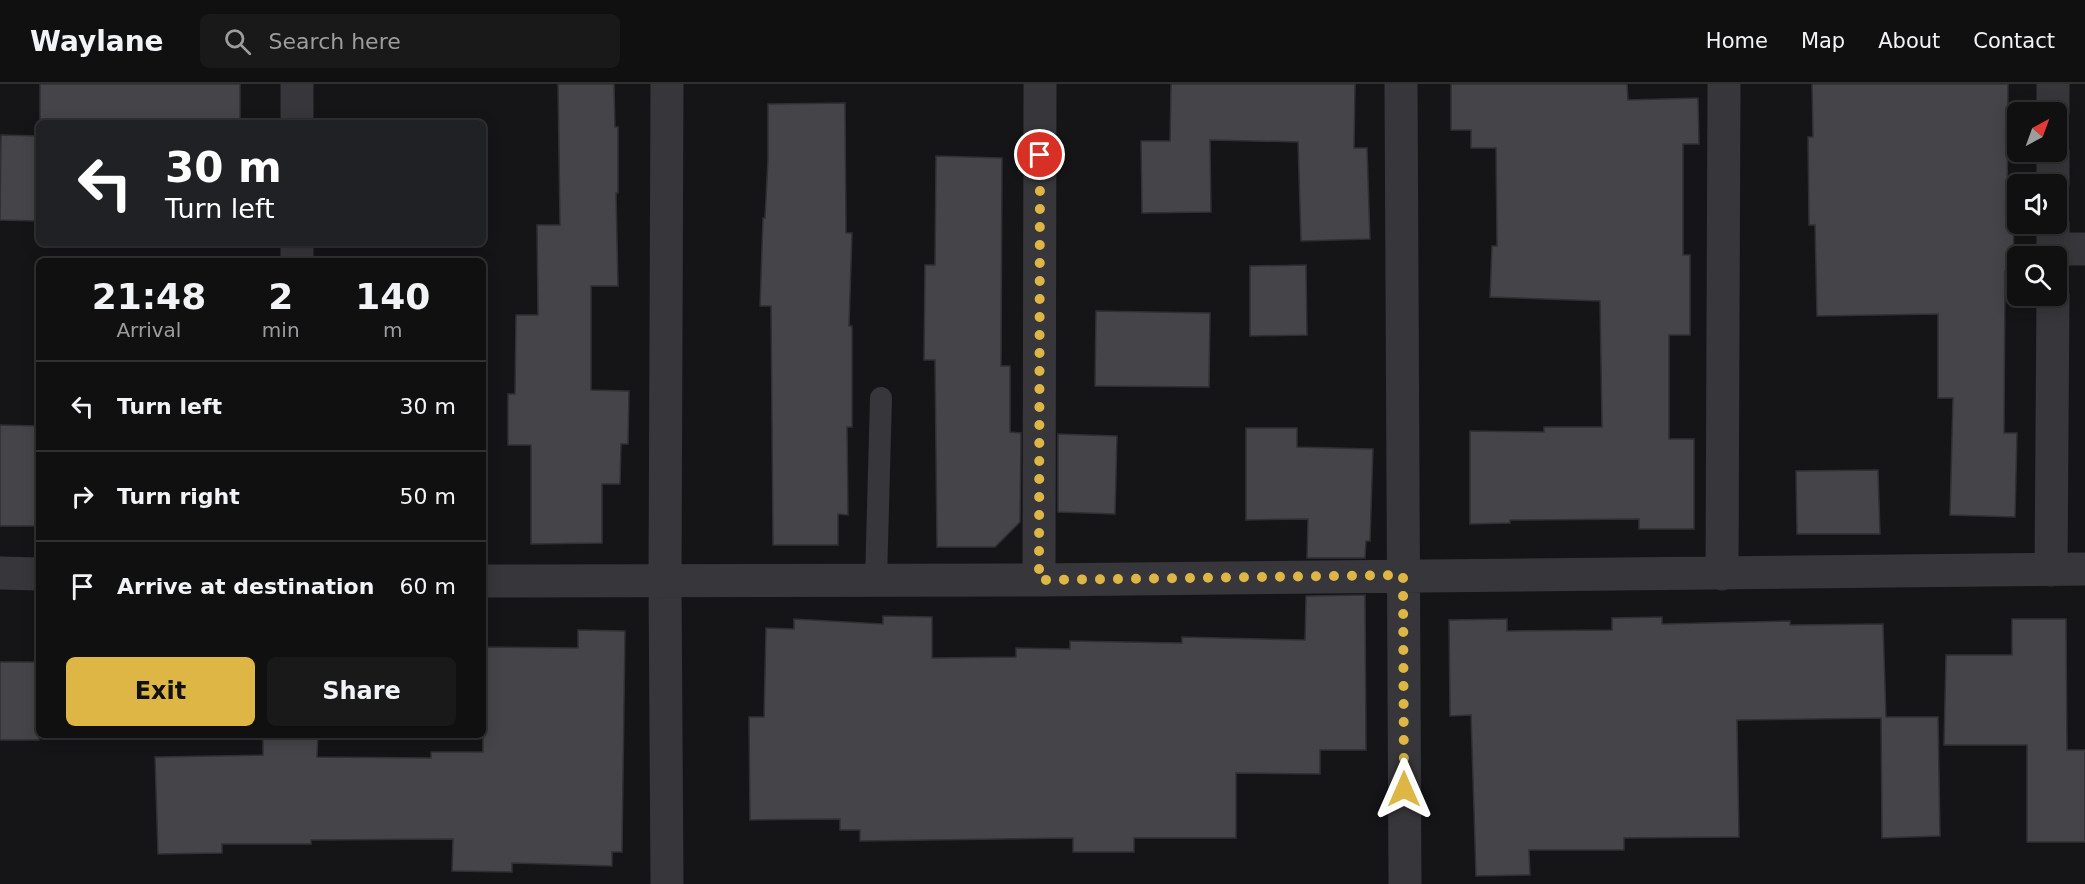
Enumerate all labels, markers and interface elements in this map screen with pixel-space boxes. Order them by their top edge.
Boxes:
search box [200,14,620,68]
text: Waylane [30,25,164,58]
icon: search [221,25,254,58]
text: Search here [269,29,401,54]
text: Home [1706,29,1768,53]
text: Map [1801,29,1845,53]
text: About [1878,29,1940,53]
text: Contact [1973,29,2055,53]
north arrow [2007,102,2067,162]
map controls [2007,102,2067,306]
pin [1014,129,1065,180]
icon: arrive [1023,138,1056,171]
text: 30 m [165,143,282,192]
icon: left [66,144,144,222]
button: sound [2007,174,2067,234]
text: Turn left [165,193,275,224]
button: search [2007,246,2067,306]
text: 21:48 [92,276,206,317]
text: 2 [268,276,293,317]
text: 140 [355,276,430,317]
text: Arrival [116,318,181,342]
text: min [262,318,300,342]
text: m [383,318,403,342]
icon: left [66,390,99,423]
text: Turn left [117,394,222,419]
text: 30 m [400,394,456,419]
icon: right [66,480,99,513]
text: Turn right [117,484,240,509]
text: 50 m [400,484,456,509]
icon: arrive [66,570,99,603]
text: Arrive at destination [117,574,374,599]
text: 60 m [400,574,456,599]
button: Exit [66,657,255,726]
button: Share [267,657,456,726]
position arrow [1372,757,1436,821]

